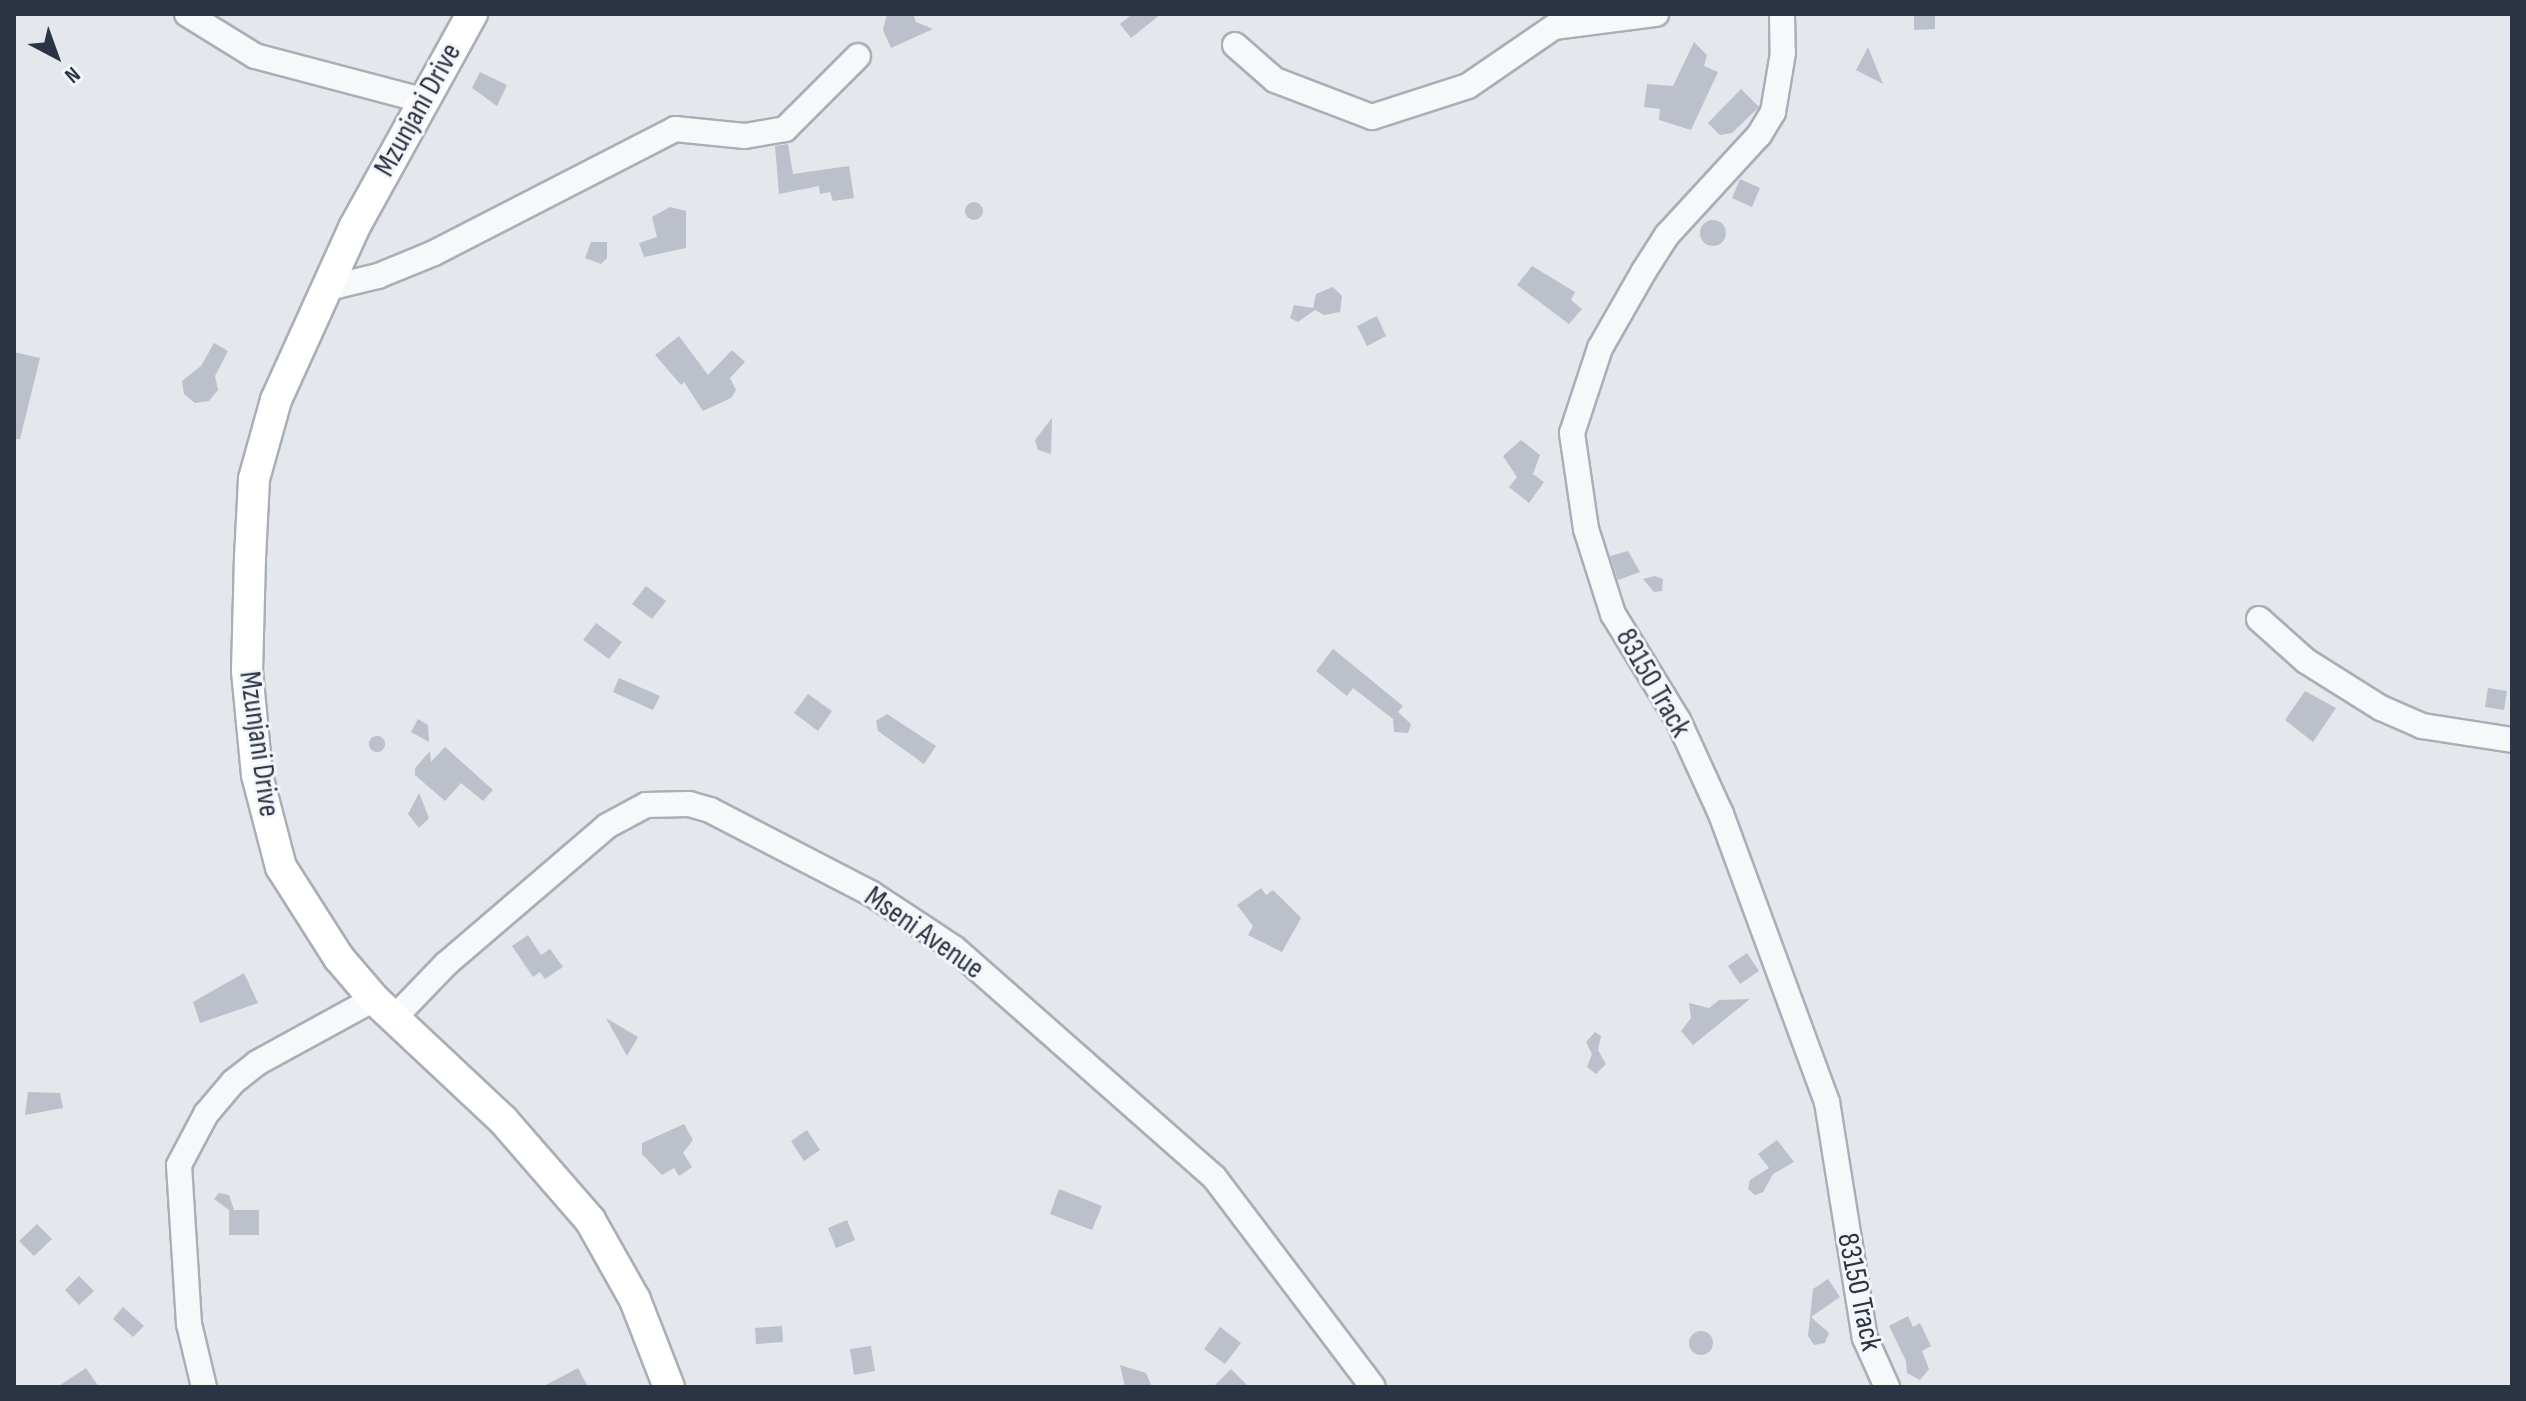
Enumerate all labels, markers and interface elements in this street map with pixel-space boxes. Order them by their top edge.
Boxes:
north arrow [16,16,96,96]
street label: Mzunjani Drive [367,37,469,183]
text: N [59,60,85,89]
street label: 83150 Track [1608,622,1698,744]
street label: Mzunjani Drive [231,669,287,819]
street label: Mseni Avenue [857,879,991,987]
street label: 83150 Track [1829,1230,1889,1354]

